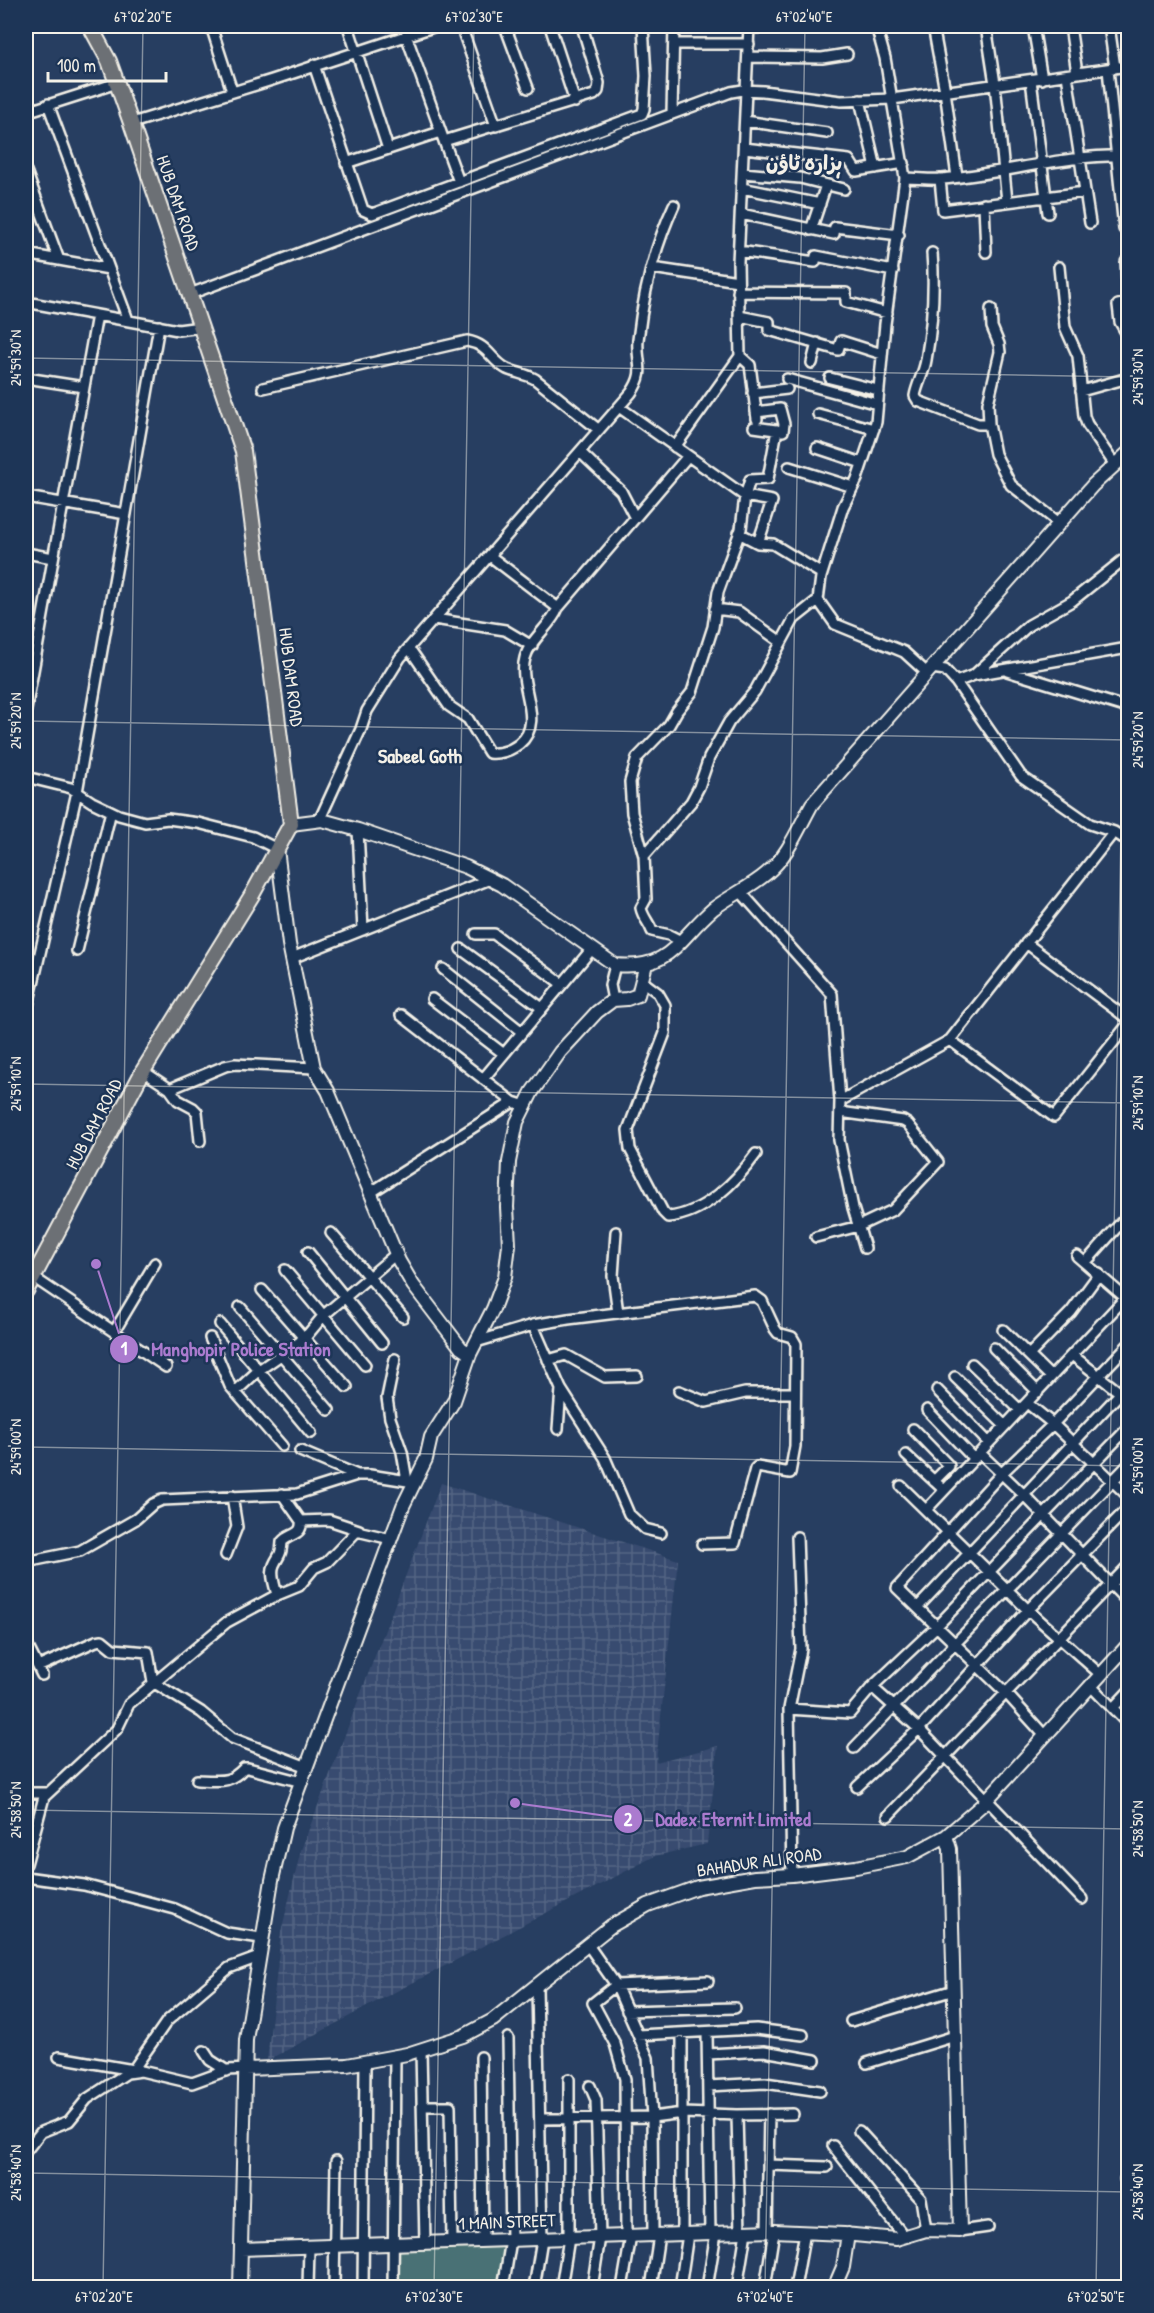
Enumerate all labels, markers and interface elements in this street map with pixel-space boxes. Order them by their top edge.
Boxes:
text: 67°02'20"E [114,6,172,27]
text: 67°02'30"E [445,6,503,27]
text: 67°02'40"E [776,6,833,27]
scale bar [48,45,166,83]
text: 100 m [57,53,96,78]
district label: ہزارہ ٹاؤن [766,149,842,179]
street label: HUB DAM ROAD [150,152,207,254]
text: 24°59'30"N [5,330,26,386]
text: 24°59'30"N [1127,349,1148,405]
street label: HUB DAM ROAD [273,626,310,728]
text: 24°59'20"N [5,693,26,749]
text: 24°59'20"N [1127,712,1148,768]
district label: Sabeel Goth [378,742,463,769]
text: 24°59'10"N [5,1056,26,1112]
street label: HUB DAM ROAD [59,1074,128,1173]
text: 24°59'10"N [1127,1075,1148,1131]
callout: Manghopir Police Station [109,1330,342,1368]
text: Manghopir Police Station [151,1335,331,1363]
text: 1 [121,1336,128,1361]
text: 24°59'00"N [5,1419,26,1475]
text: 24°59'00"N [1127,1438,1148,1494]
text: 24°58'50"N [5,1781,26,1839]
callout: Dadex Eternit Limited [613,1800,823,1838]
text: 24°58'50"N [1127,1800,1148,1858]
text: Dadex Eternit Limited [655,1805,811,1832]
text: 2 [624,1807,633,1832]
street label: BAHADUR ALI ROAD [695,1840,823,1883]
text: 24°58'40"N [5,2145,26,2201]
text: 24°58'40"N [1127,2164,1148,2220]
street label: 1 MAIN STREET [458,2207,557,2236]
text: 67°02'20"E [75,2286,133,2307]
text: 67°02'30"E [405,2286,463,2307]
text: 67°02'40"E [737,2286,794,2307]
text: 67°02'50"E [1067,2286,1125,2307]

